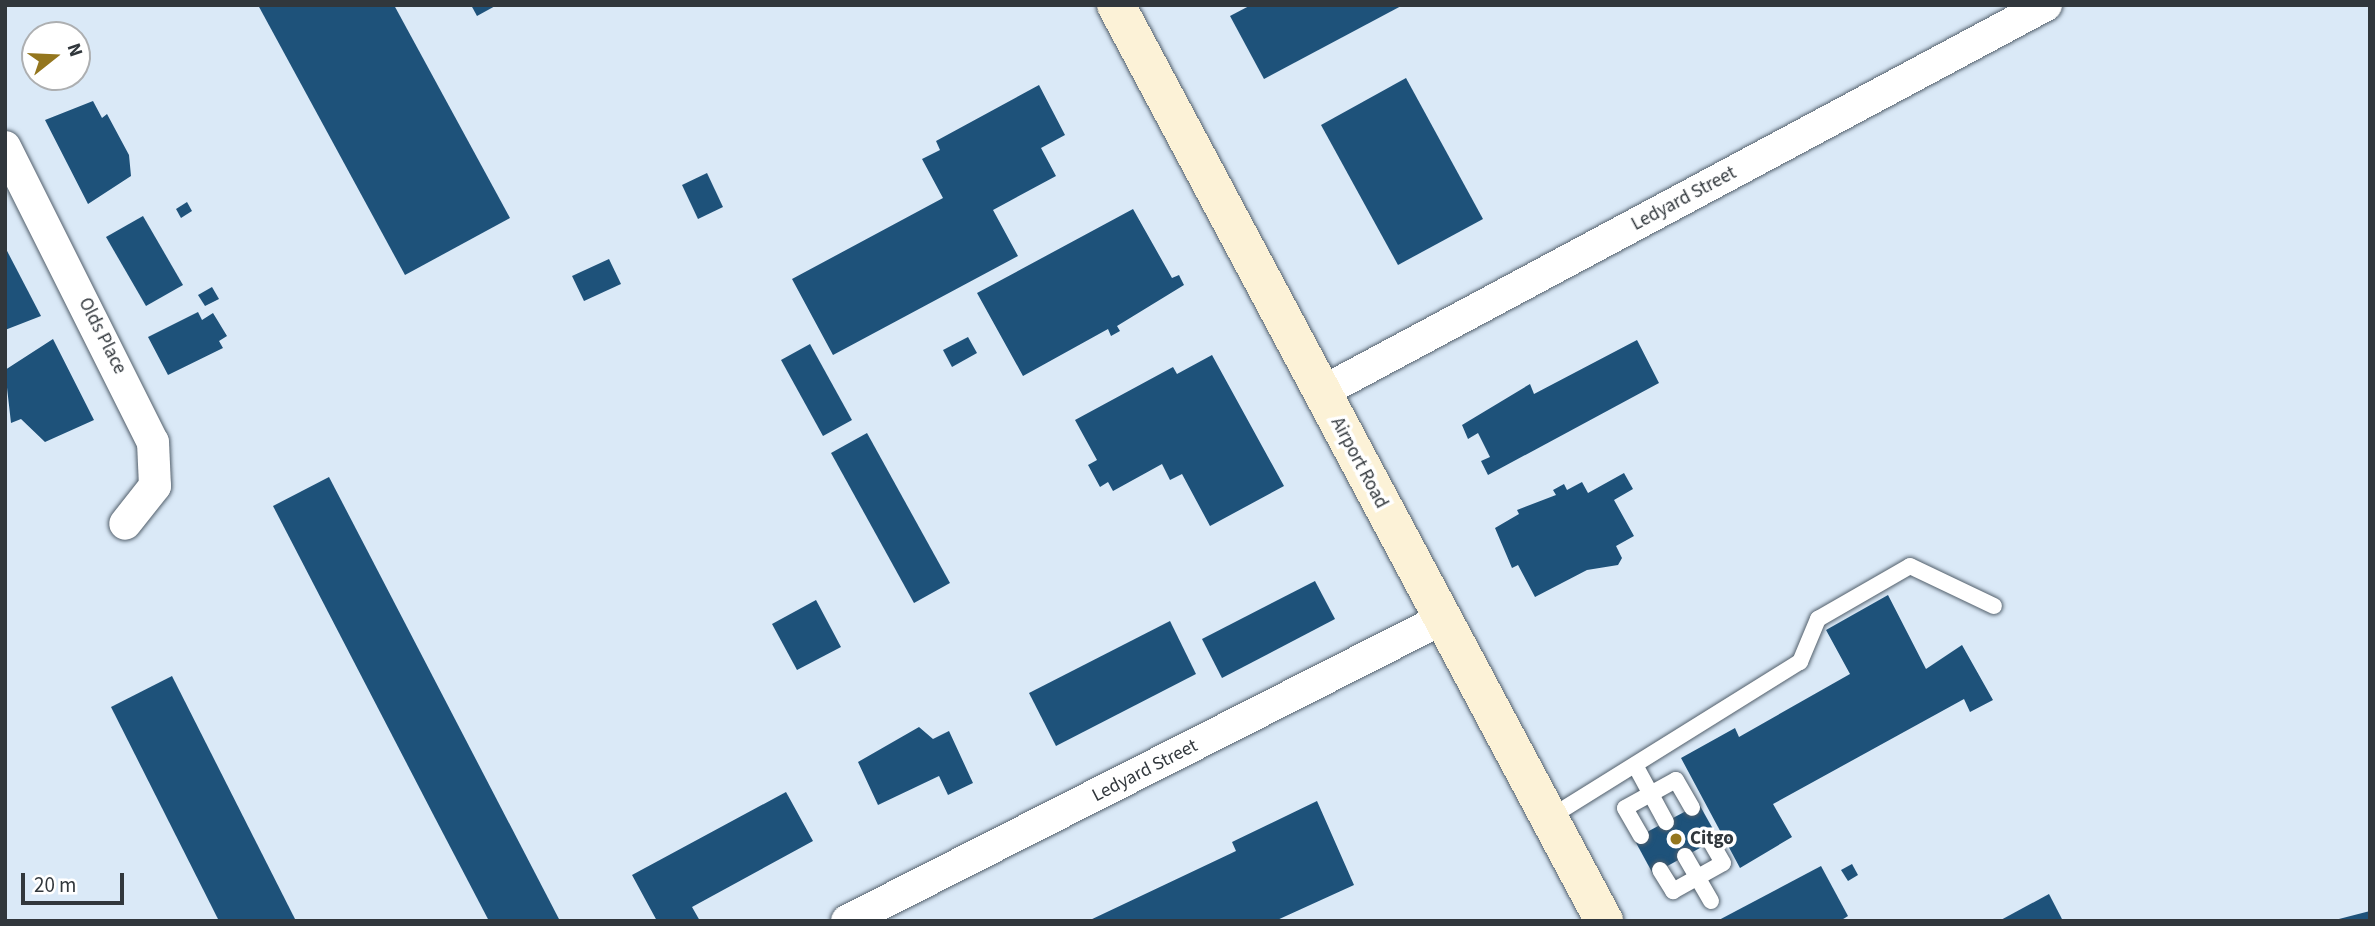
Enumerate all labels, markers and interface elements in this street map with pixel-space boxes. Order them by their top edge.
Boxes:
north arrow [21,21,91,91]
text: N [60,40,89,60]
street label: Ledyard Street [1628,162,1740,236]
street label: Olds Place [73,294,131,378]
street label: Airport Road [1325,413,1393,513]
street label: Ledyard Street [1088,735,1202,807]
place label: Citgo [1690,828,1734,850]
marker: Citgo [1668,831,1684,847]
scale bar [24,860,128,904]
text: 20 m [34,870,76,900]

